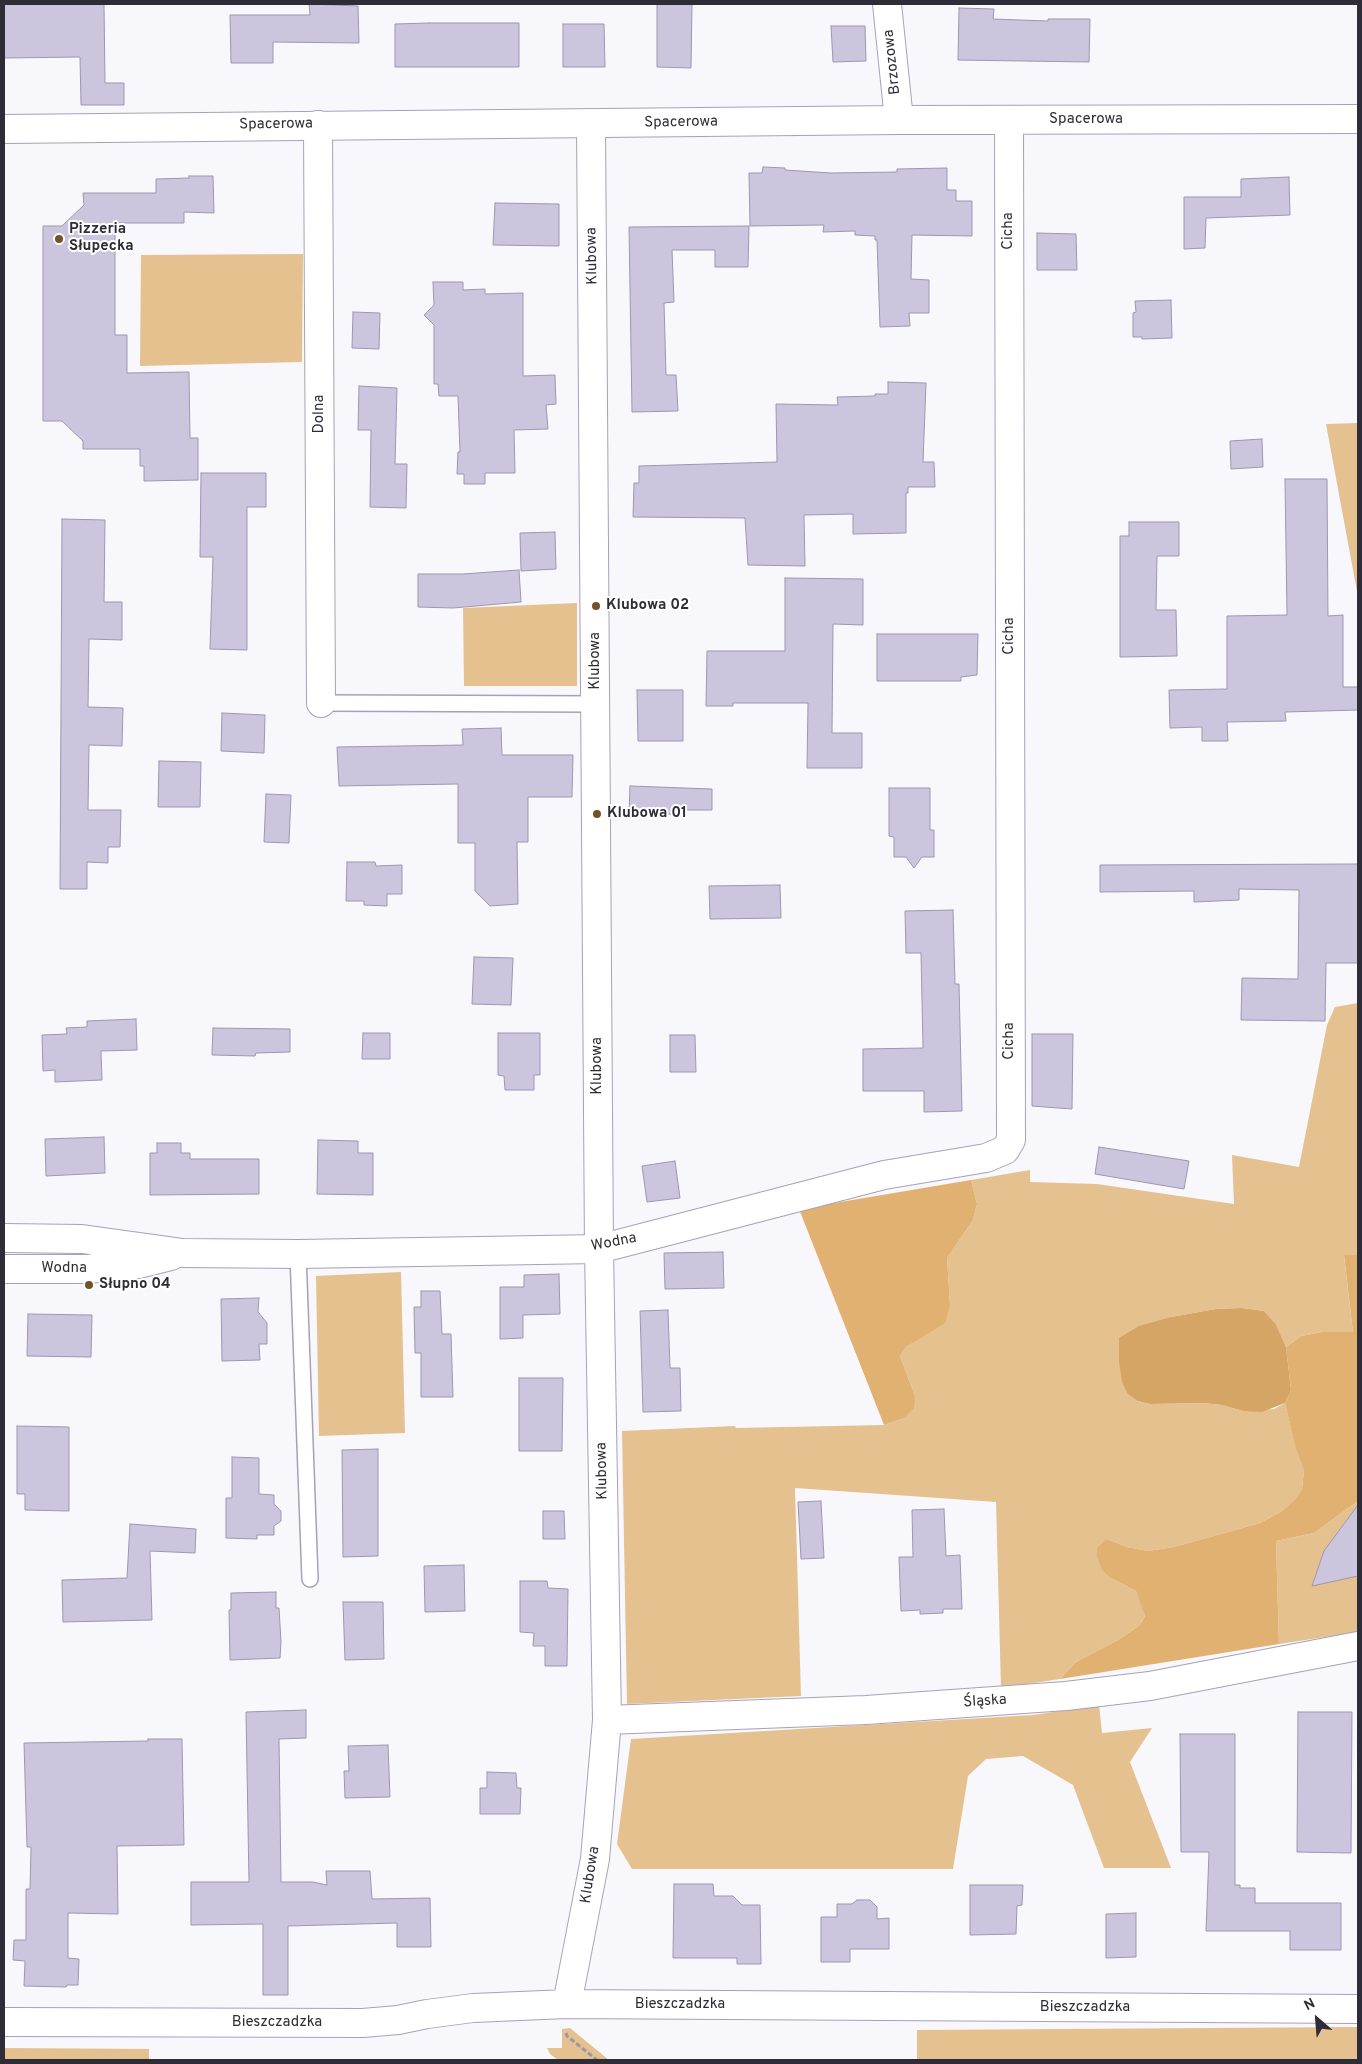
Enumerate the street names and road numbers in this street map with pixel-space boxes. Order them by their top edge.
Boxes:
street label: Brzozowa [881,29,905,95]
street label: Spacerowa [1049,111,1123,129]
street label: Spacerowa [644,113,718,133]
street label: Spacerowa [239,115,313,135]
street label: Cicha [1000,212,1018,250]
street label: Klubowa [583,227,603,285]
street label: Dolna [311,395,329,433]
street label: Cicha [1001,617,1019,655]
street label: Klubowa [587,632,605,690]
street label: Cicha [1001,1022,1019,1060]
street label: Klubowa [589,1037,607,1095]
street label: Wodna [590,1230,638,1256]
street label: Wodna [41,1260,87,1278]
street label: Klubowa [593,1442,613,1500]
street label: Śląska [963,1692,1007,1712]
street label: Klubowa [578,1845,604,1905]
street label: Bieszczadzka [635,1996,725,2014]
street label: Bieszczadzka [1040,1999,1130,2017]
street label: Bieszczadzka [232,2014,322,2032]

